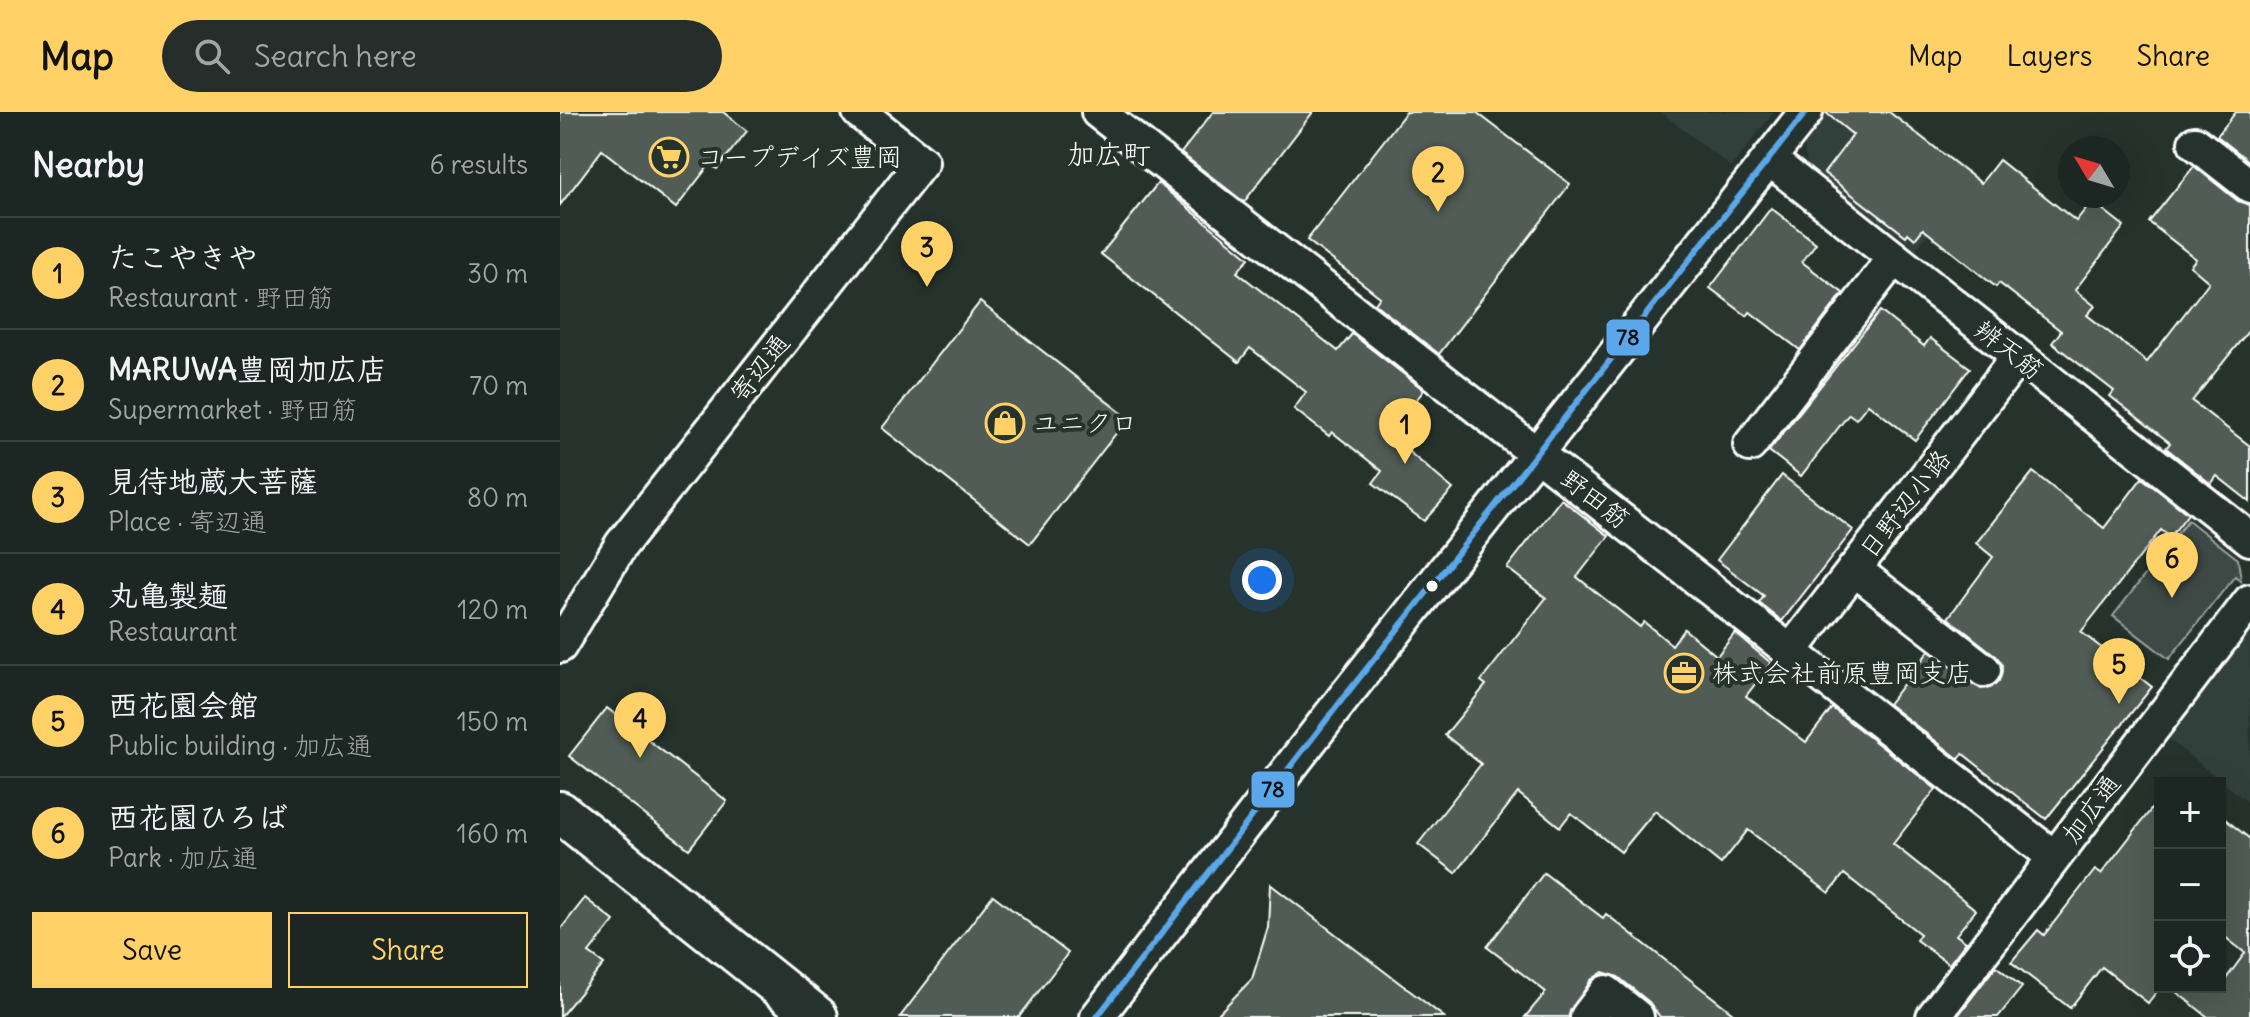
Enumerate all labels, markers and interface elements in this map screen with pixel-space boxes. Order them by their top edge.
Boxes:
search box [162,20,722,92]
text: Map [40,33,114,80]
icon: search [190,34,234,78]
text: Search here [254,37,417,75]
text: Map [1908,38,1963,74]
text: Layers [2007,38,2093,74]
text: Share [2137,38,2210,74]
supermarket icon: コープデイズ豊岡 [648,136,690,178]
district label: 加広町 [1067,136,1151,172]
north arrow [2058,136,2130,208]
place label: コープデイズ豊岡 [697,140,902,173]
text: Nearby [32,143,145,186]
pin: 2 [1412,146,1464,212]
text: 6 results [430,148,528,181]
pin: 3 [901,221,953,287]
text: たこやきや [108,238,258,276]
text: 1 [53,257,63,290]
text: 30 m [467,257,528,290]
text: Restaurant · 野田筋 [108,281,333,314]
street label: 辨天筋 [1968,313,2050,387]
line badge: 78 [1605,318,1651,357]
text: 78 [1616,323,1640,351]
street label: 寄辺通 [723,327,797,409]
text: MARUWA豊岡加広店 [108,350,387,388]
text: 2 [51,369,65,402]
text: 70 m [469,369,528,402]
text: Supermarket · 野田筋 [108,393,357,426]
pin: 1 [1379,398,1431,464]
shop icon: ユニクロ [984,402,1026,444]
place label: ユニクロ [1033,406,1138,439]
street label: 日野辺小路 [1852,442,1958,565]
text: 見待地蔵大菩薩 [108,462,318,500]
street label: 野田筋 [1554,462,1636,536]
text: 3 [51,481,65,514]
text: 80 m [467,481,528,514]
text: Place · 寄辺通 [108,505,267,538]
pin: 6 [2146,532,2198,598]
your location [1242,560,1282,600]
text: 丸亀製麺 [108,576,228,614]
unlabelled marker [1424,578,1440,594]
text: 4 [50,593,66,626]
text: 120 m [457,593,528,626]
text: Restaurant [108,615,237,648]
pin: 5 [2093,638,2145,704]
office icon: 株式会社前原豊岡支店 [1663,652,1705,694]
place label: 株式会社前原豊岡支店 [1712,656,1972,689]
text: 西花園会館 [108,686,258,724]
pin: 4 [614,692,666,758]
text: 5 [51,705,65,738]
text: 150 m [457,705,528,738]
text: Public building · 加広通 [108,729,372,762]
street label: 加広通 [2054,768,2127,850]
line badge: 78 [1250,770,1296,809]
text: 78 [1261,775,1285,803]
map controls [2154,777,2226,993]
button: + [2154,777,2226,849]
text: 西花園ひろば [108,798,288,836]
text: 6 [50,817,66,850]
text: 160 m [457,817,528,850]
text: Park · 加広通 [108,841,258,874]
button: − [2154,849,2226,921]
button: Save [32,912,272,988]
button: Share [288,912,528,988]
button: locate [2154,921,2226,993]

